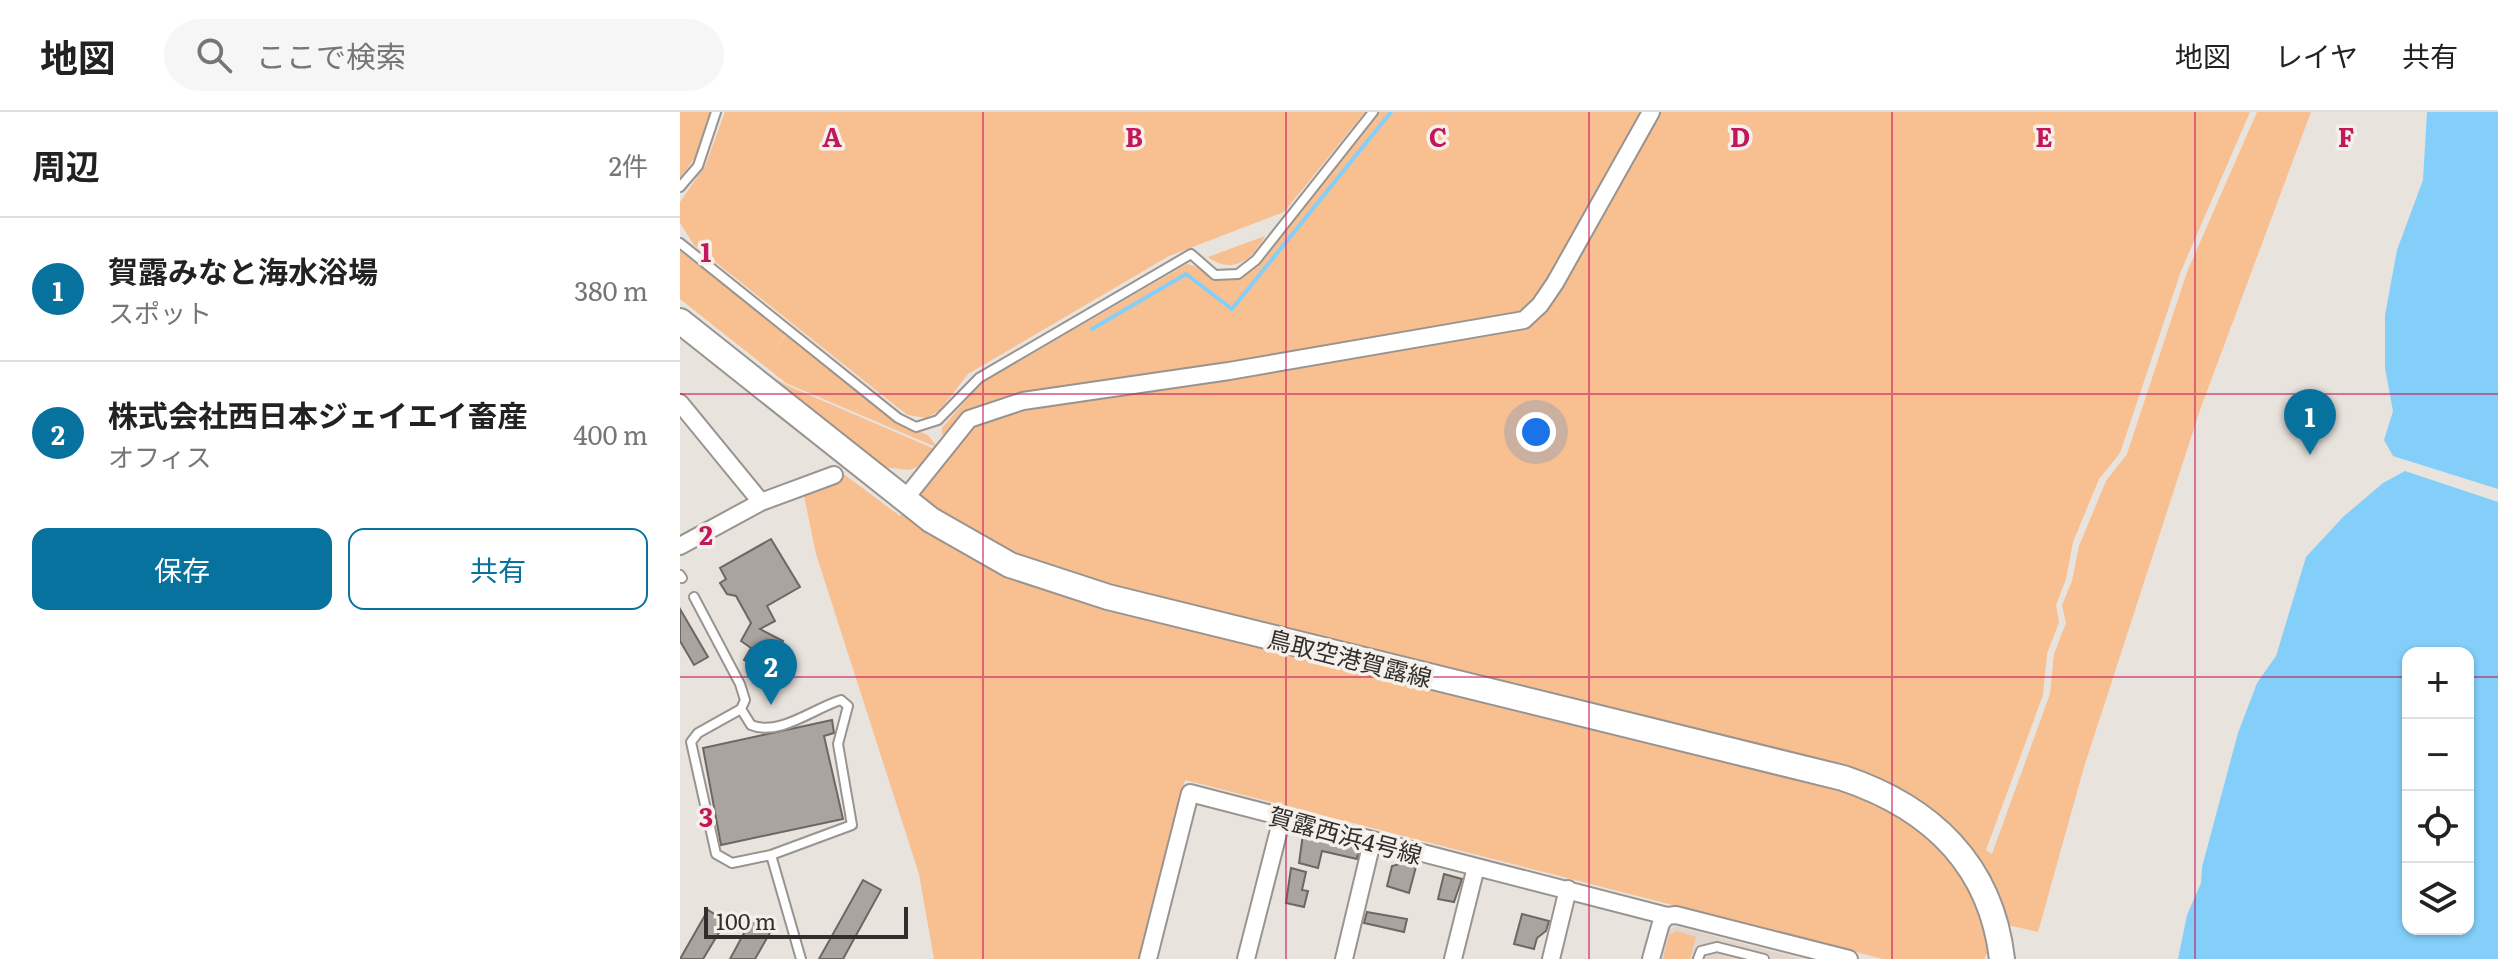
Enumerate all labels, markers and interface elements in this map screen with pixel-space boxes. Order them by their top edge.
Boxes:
search box [164,19,724,91]
text: 地図 [40,27,116,84]
icon: search [192,33,236,77]
text: ここで検索 [256,33,406,77]
text: 地図 [2175,34,2231,76]
text: レイヤ [2275,34,2358,76]
text: 共有 [2402,34,2458,76]
text: A [822,116,842,155]
text: B [1125,116,1143,155]
text: C [1429,116,1447,155]
text: D [1730,116,1750,155]
text: E [2035,116,2053,155]
text: F [2338,116,2354,155]
text: 周辺 [32,139,100,189]
text: 2件 [609,145,648,184]
text: 1 [701,231,712,270]
text: 賀露みなと海水浴場 [108,248,378,292]
text: 1 [53,270,63,309]
text: 380 m [574,270,648,309]
text: スポット [108,292,212,331]
pin: 1 [2284,389,2336,455]
text: 株式会社西日本ジェイエイ畜産 [108,392,528,436]
your location [1516,412,1556,452]
text: 2 [51,414,65,453]
text: 400 m [573,414,648,453]
text: オフィス [108,436,211,475]
text: 2 [699,514,713,553]
button: 保存 [32,528,332,610]
button: 共有 [348,528,648,610]
street label: 鳥取空港賀露線 [1264,620,1436,694]
pin: 2 [745,639,797,705]
map controls [2402,647,2474,935]
button: + [2402,647,2474,719]
button: − [2402,719,2474,791]
button: locate [2402,791,2474,863]
text: 3 [699,796,713,835]
street label: 賀露西浜4号線 [1266,797,1426,871]
button: layers [2402,863,2474,935]
scale bar [704,903,908,939]
text: 100 m [716,904,776,937]

